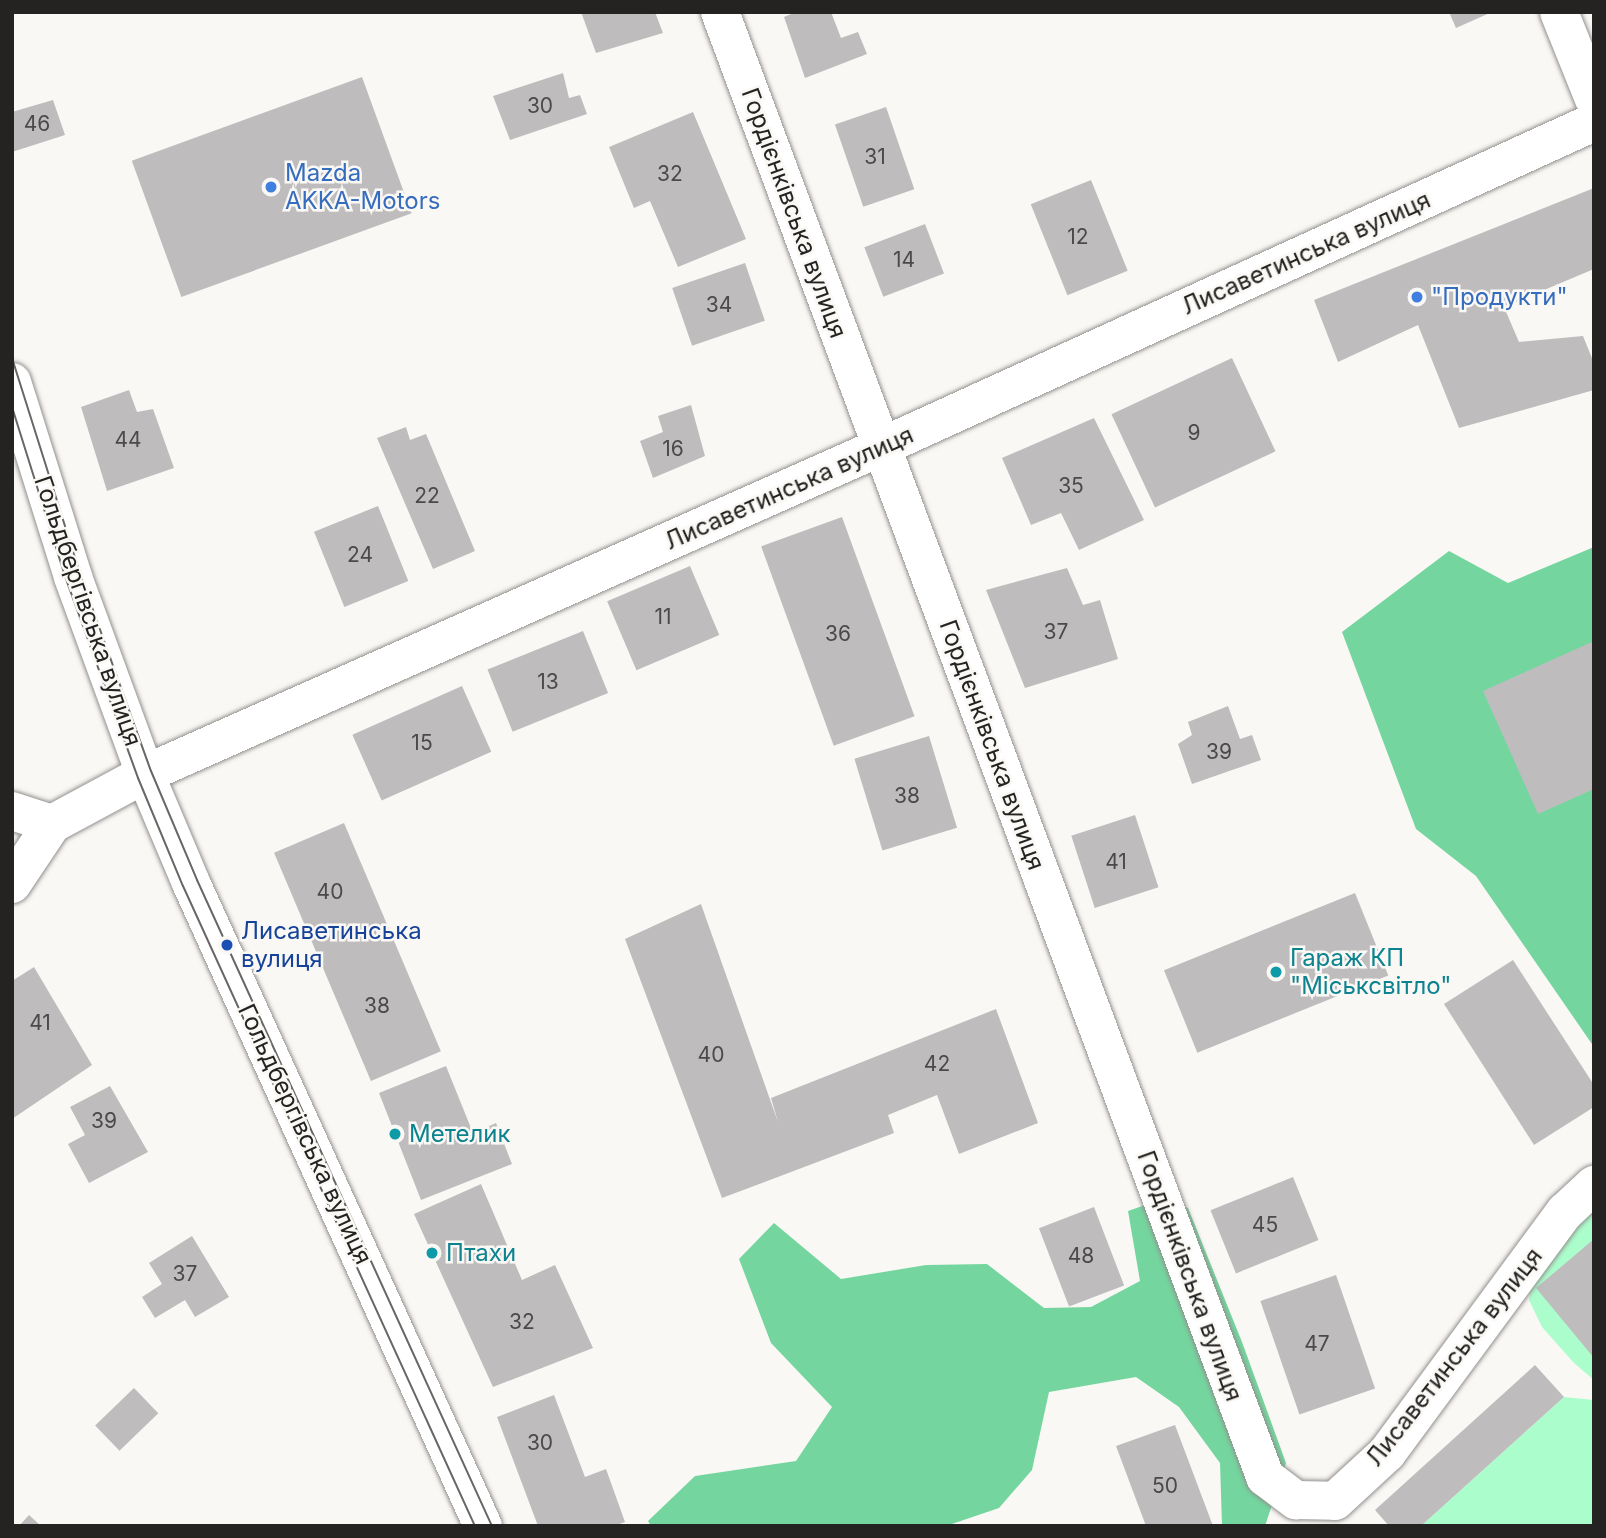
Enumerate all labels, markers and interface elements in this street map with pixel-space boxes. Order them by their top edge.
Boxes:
street label: Гордієнківська вулиця [735,84,853,342]
house number: 30 [527,93,553,119]
house number: 46 [24,111,50,137]
house number: 31 [864,144,886,170]
place label: Mazda AKKA-Motors [285,159,440,215]
house number: 32 [657,161,683,187]
marker: Mazda AKKA-Motors [263,179,279,195]
street label: Лисаветинська вулиця [1177,185,1435,321]
house number: 12 [1067,224,1089,250]
house number: 14 [893,247,915,273]
place label: "Продукти" [1431,283,1568,311]
marker: "Продукти" [1409,289,1425,305]
house number: 34 [706,292,732,318]
street label: Лисаветинська вулиця [660,420,918,556]
house number: 9 [1187,420,1201,446]
house number: 44 [114,427,142,453]
house number: 16 [662,436,684,462]
street label: Гольдбергівська вулиця [28,472,148,750]
house number: 35 [1058,473,1084,499]
house number: 22 [414,483,440,509]
house number: 24 [347,542,373,568]
house number: 11 [654,604,672,630]
street label: Гордієнківська вулиця [933,616,1051,874]
house number: 37 [1044,619,1068,645]
house number: 36 [825,621,851,647]
house number: 13 [537,669,559,695]
house number: 15 [411,730,433,756]
house number: 39 [1206,739,1232,765]
house number: 38 [894,783,920,809]
house number: 41 [1105,849,1127,875]
house number: 40 [317,879,343,905]
place label: Лисаветинська вулиця [241,917,422,973]
marker: Лисаветинська вулиця [219,937,235,953]
place label: Гараж КП "Міськсвітло" [1290,944,1452,1000]
marker: Гараж КП "Міськсвітло" [1268,964,1284,980]
house number: 38 [364,993,390,1019]
street label: Гольдбергівська вулиця [232,999,378,1269]
house number: 41 [29,1010,51,1036]
house number: 40 [698,1042,724,1068]
house number: 42 [924,1051,950,1077]
house number: 39 [91,1108,117,1134]
place label: Метелик [409,1120,510,1148]
marker: Метелик [387,1126,403,1142]
street label: Гордієнківська вулиця [1131,1147,1249,1405]
house number: 45 [1252,1212,1278,1238]
place label: Птахи [446,1239,516,1267]
street label: Лисаветинська вулиця [1360,1242,1548,1472]
house number: 48 [1068,1243,1094,1269]
marker: Птахи [424,1245,440,1261]
house number: 37 [173,1261,197,1287]
house number: 32 [509,1309,535,1335]
house number: 47 [1304,1331,1330,1357]
house number: 30 [527,1430,553,1456]
house number: 50 [1152,1473,1178,1499]

